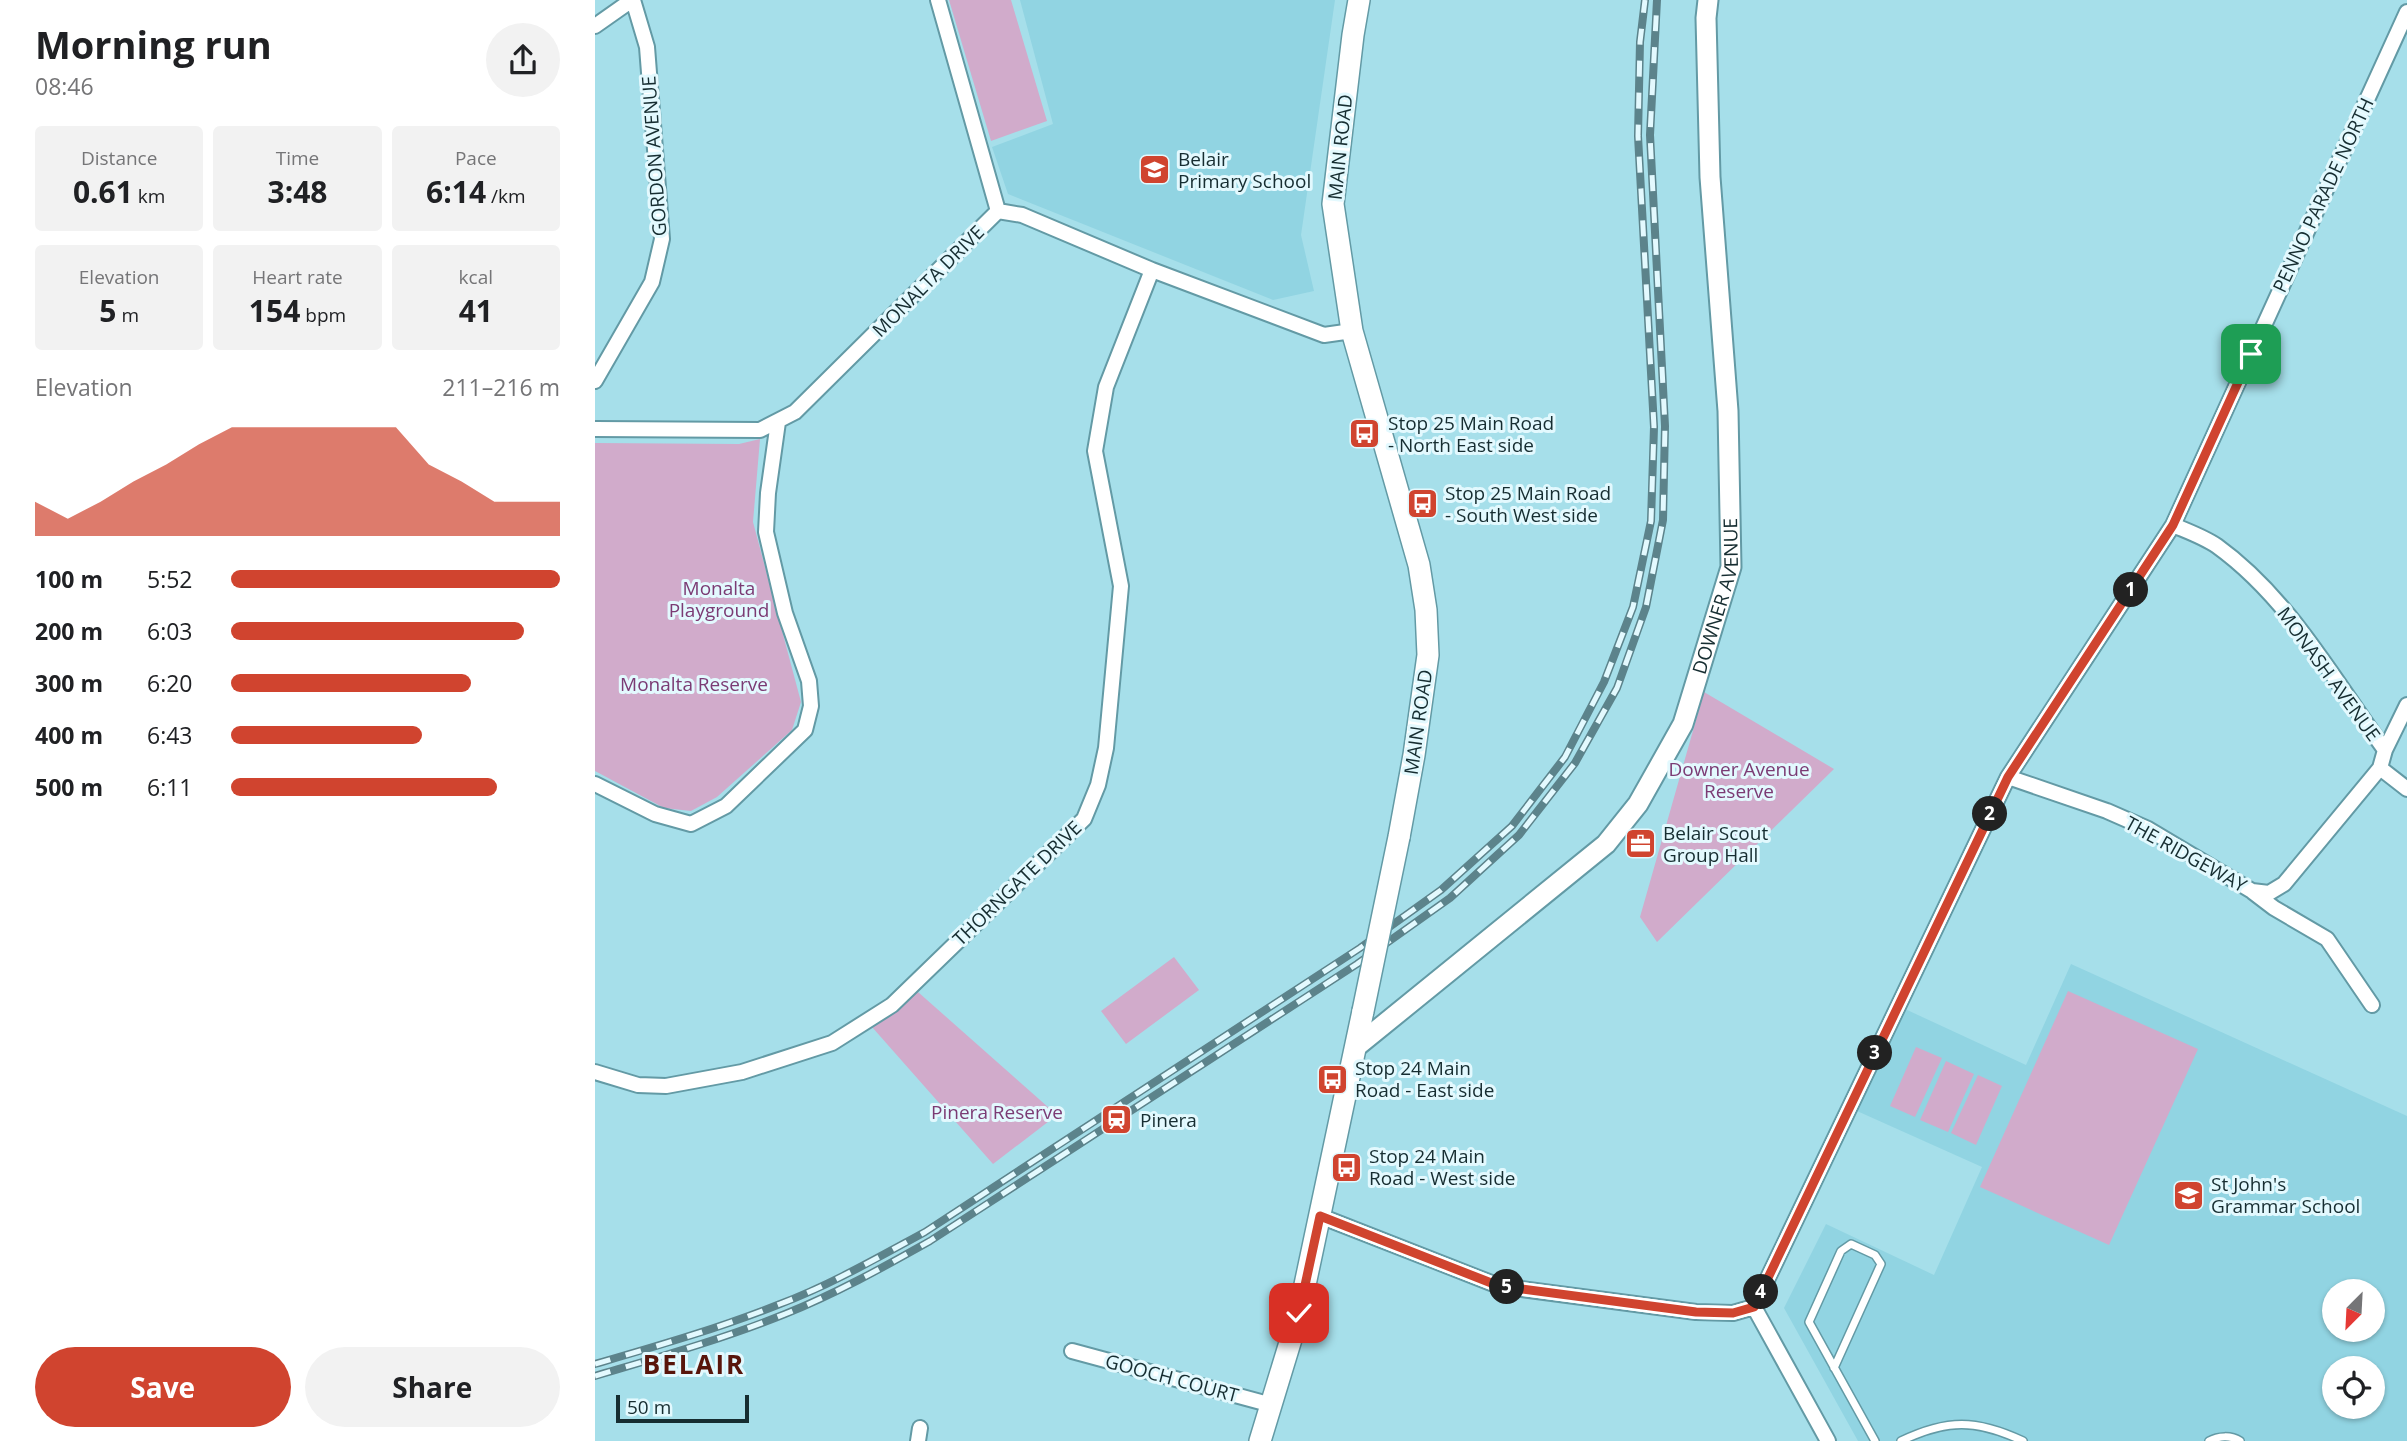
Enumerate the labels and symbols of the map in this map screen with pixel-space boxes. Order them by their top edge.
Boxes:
street label: GORDON AVENUE [635,75,673,237]
street label: MAIN ROAD [1322,93,1358,201]
street label: PENNO PARADE NORTH [2266,93,2380,297]
place label: Belair Primary School [1178,146,1311,194]
school or university icon: Belair Primary School [1138,153,1172,187]
street label: MONALTA DRIVE [866,219,990,343]
pin [2221,324,2281,384]
place label: Stop 25 Main Road - North East side [1388,410,1554,458]
bus stop icon: Stop 25 Main Road - North East side [1348,417,1382,451]
place label: Stop 25 Main Road - South West side [1445,480,1611,528]
bus stop icon: Stop 25 Main Road - South West side [1405,487,1439,521]
street label: DOWNER AVENUE [1686,518,1744,677]
pin: 1 [2113,572,2149,608]
park label: Monalta Playground [669,575,769,623]
street label: MONASH AVENUE [2271,602,2387,746]
street label: MAIN ROAD [1398,668,1438,776]
park label: Monalta Reserve [620,671,768,697]
park label: Downer Avenue Reserve [1668,756,1810,804]
pin: 2 [1973,796,2007,832]
street label: THE RIDGEWAY [2121,810,2252,898]
street label: THORNGATE DRIVE [947,815,1087,951]
place label: Belair Scout Group Hall [1663,820,1768,868]
office icon: Belair Scout Group Hall [1623,827,1657,861]
pin: 3 [1857,1036,1893,1070]
place label: Stop 24 Main Road - East side [1355,1055,1494,1103]
bus stop icon: Stop 24 Main Road - East side [1315,1062,1349,1096]
park label: Pinera Reserve [931,1099,1063,1125]
station icon: Pinera [1100,1103,1134,1137]
place label: Pinera [1140,1107,1197,1133]
place label: Stop 24 Main Road - West side [1369,1143,1515,1191]
bus stop icon: Stop 24 Main Road - West side [1329,1150,1363,1184]
place label: St John's Grammar School [2211,1171,2360,1219]
school or university icon: St John's Grammar School [2171,1178,2205,1212]
pin: 5 [1489,1270,1525,1304]
pin: 4 [1743,1274,1779,1310]
north arrow [2322,1279,2385,1342]
pin [1269,1283,1329,1343]
district label: BELAIR [643,1346,745,1382]
street label: GOOCH COURT [1102,1348,1242,1408]
scale bar [616,1392,749,1424]

